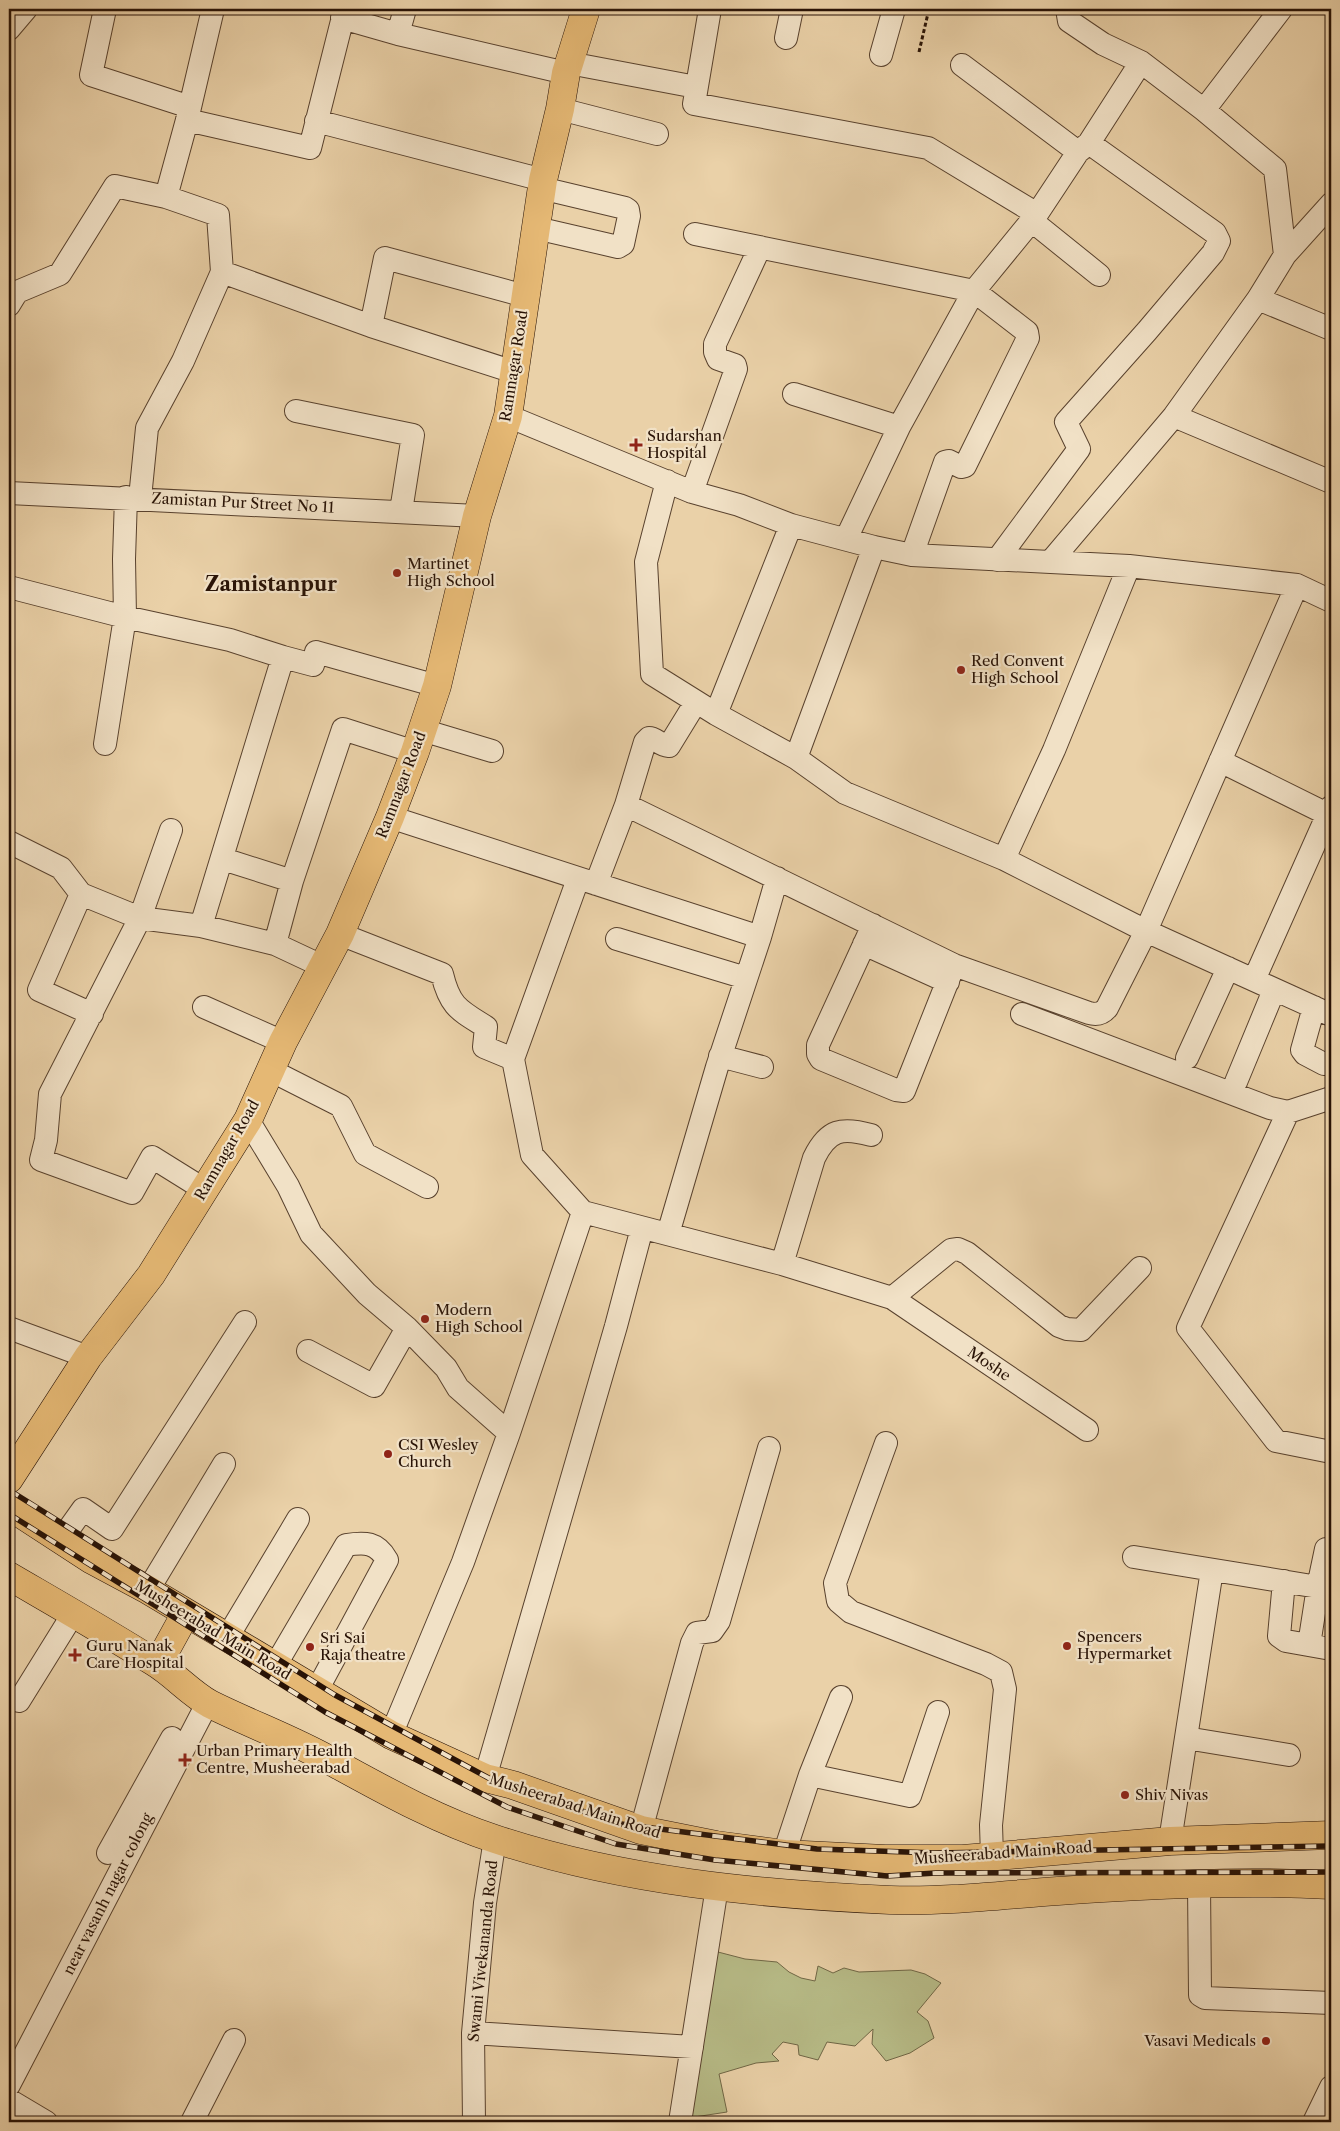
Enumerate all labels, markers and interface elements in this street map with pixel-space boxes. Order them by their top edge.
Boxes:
street label: Ramnagar Road [495,309,532,423]
place label: Sudarshan Hospital [647,426,722,462]
marker: Sudarshan Hospital [629,438,643,452]
street label: Zamistan Pur Street No 11 [151,488,336,517]
place label: Martinet High School [407,554,495,590]
marker: Martinet High School [391,567,403,579]
district label: Zamistanpur [205,572,337,596]
place label: Red Convent High School [971,651,1065,687]
marker: Red Convent High School [955,664,967,676]
street label: Ramnagar Road [371,729,430,841]
street label: Ramnagar Road [190,1096,263,1203]
place label: Modern High School [435,1300,523,1336]
marker: Modern High School [419,1313,431,1325]
street label: Moshe [964,1342,1015,1385]
place label: CSI Wesley Church [398,1435,479,1471]
marker: CSI Wesley Church [382,1448,394,1460]
street label: Musheerabad Main Road [132,1575,295,1684]
place label: Spencers Hypermarket [1077,1627,1172,1663]
place label: Sri Sai Raja theatre [320,1628,406,1664]
place label: Guru Nanak Care Hospital [86,1636,184,1672]
marker: Spencers Hypermarket [1061,1640,1073,1652]
marker: Sri Sai Raja theatre [304,1641,316,1653]
marker: Guru Nanak Care Hospital [68,1648,82,1662]
place label: Urban Primary Health Centre, Musheerabad [196,1741,353,1777]
marker: Urban Primary Health Centre, Musheerabad [178,1753,192,1767]
street label: Musheerabad Main Road [487,1769,663,1842]
place label: Shiv Nivas [1135,1785,1208,1804]
marker: Shiv Nivas [1119,1789,1131,1801]
street label: near vasanh nagar colong [58,1810,157,1978]
street label: Musheerabad Main Road [913,1837,1093,1868]
street label: Swami Vivekananda Road [463,1859,502,2043]
place label: Vasavi Medicals [1143,2031,1256,2050]
marker: Vasavi Medicals [1260,2035,1272,2047]

